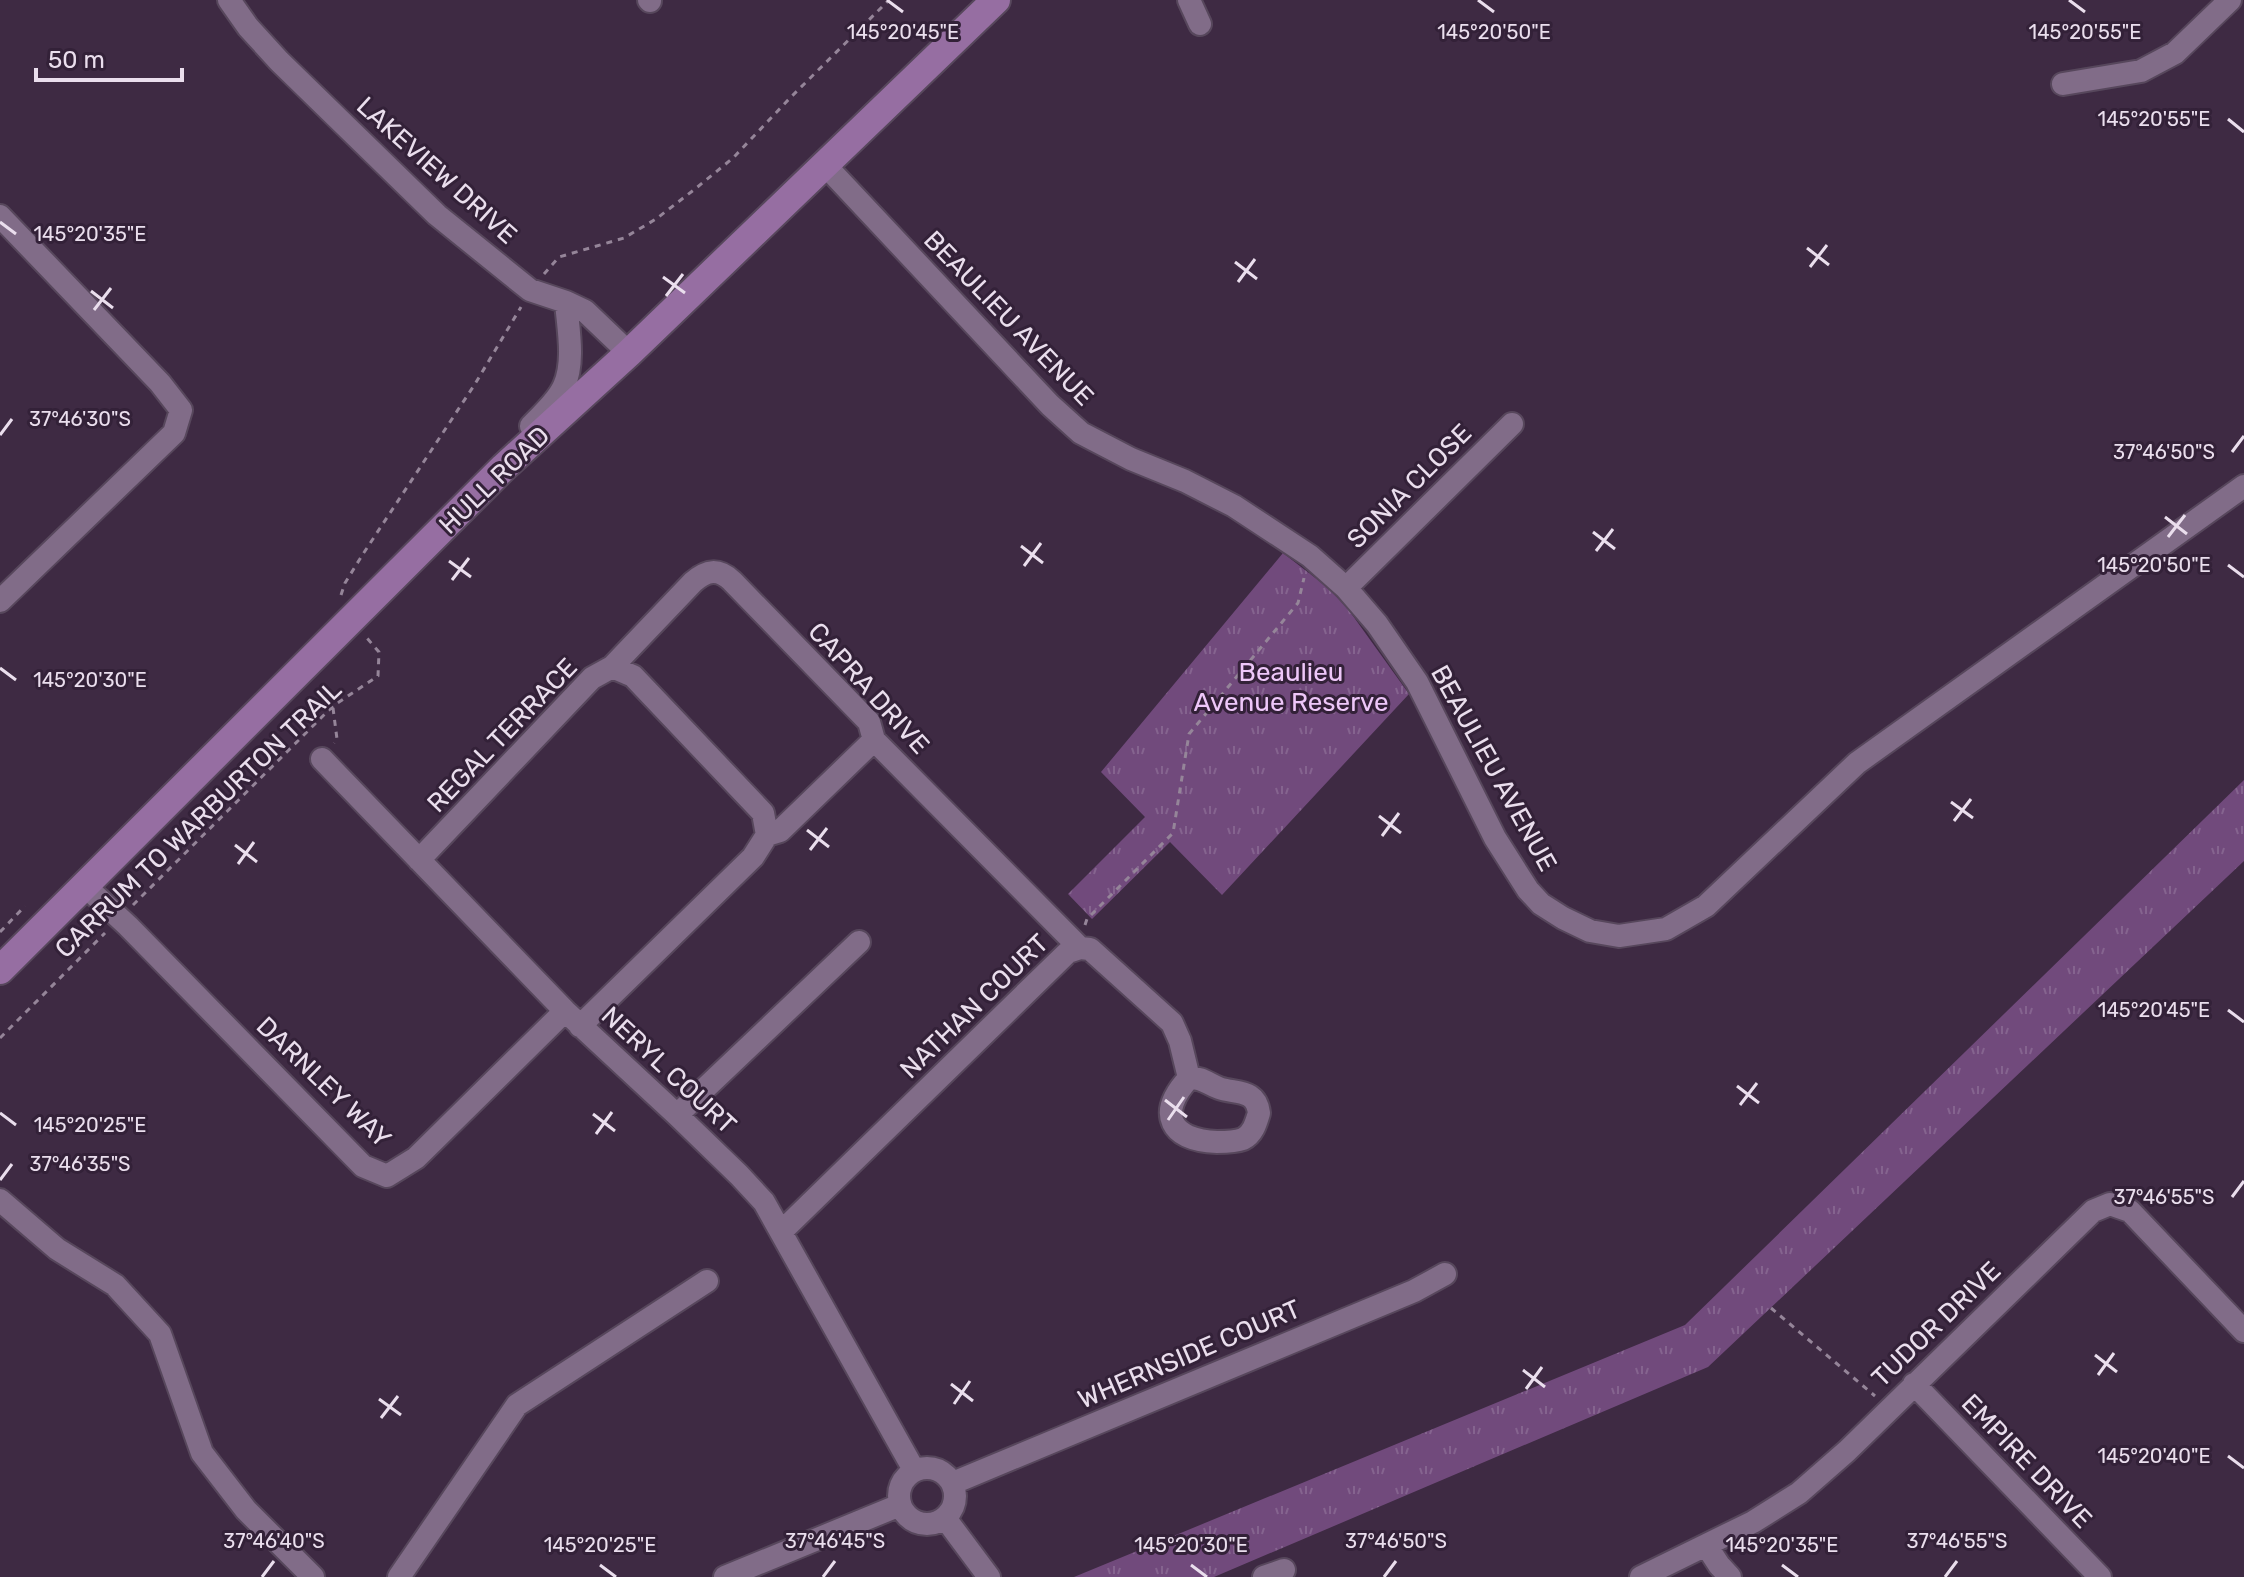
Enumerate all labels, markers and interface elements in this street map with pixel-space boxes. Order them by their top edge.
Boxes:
text: 145°20'45"E [847,20,959,44]
text: 145°20'50"E [1437,20,1551,44]
text: 145°20'55"E [2029,20,2141,44]
scale bar [36,32,182,82]
text: 50 m [48,46,105,74]
street label: LAKEVIEW DRIVE [350,90,523,250]
text: 145°20'55"E [2098,107,2210,131]
text: 145°20'35"E [34,222,146,246]
street label: BEAULIEU AVENUE [917,225,1100,412]
text: 37°46'30"S [29,407,131,431]
street label: SONIA CLOSE [1341,418,1478,555]
street label: HULL ROAD [433,420,556,541]
text: 37°46'50"S [2113,440,2215,464]
text: 145°20'50"E [2097,553,2211,577]
street label: CAPRA DRIVE [801,616,936,760]
street label: REGAL TERRACE [421,652,584,819]
park label: Beaulieu Avenue Reserve [1193,657,1389,718]
street label: BEAULIEU AVENUE [1424,660,1563,877]
text: 145°20'30"E [33,668,147,692]
street label: CARRUM TO WARBURTON TRAIL [49,674,348,964]
street label: NATHAN COURT [894,928,1055,1085]
text: 145°20'45"E [2098,998,2210,1022]
street label: NERYL COURT [595,1000,742,1140]
street label: DARNLEY WAY [250,1010,397,1154]
text: 145°20'25"E [34,1113,146,1137]
text: 37°46'35"S [29,1152,131,1176]
text: 37°46'55"S [2114,1185,2214,1209]
street label: TUDOR DRIVE [1866,1255,2007,1394]
street label: WHERNSIDE COURT [1073,1294,1305,1415]
street label: EMPIRE DRIVE [1955,1388,2098,1535]
text: 145°20'40"E [2097,1444,2211,1468]
text: 37°46'40"S [223,1529,325,1553]
text: 37°46'45"S [785,1529,885,1553]
text: 37°46'50"S [1345,1529,1447,1553]
text: 37°46'55"S [1907,1529,2007,1553]
text: 145°20'25"E [544,1533,656,1557]
text: 145°20'30"E [1134,1533,1248,1557]
text: 145°20'35"E [1726,1533,1838,1557]

